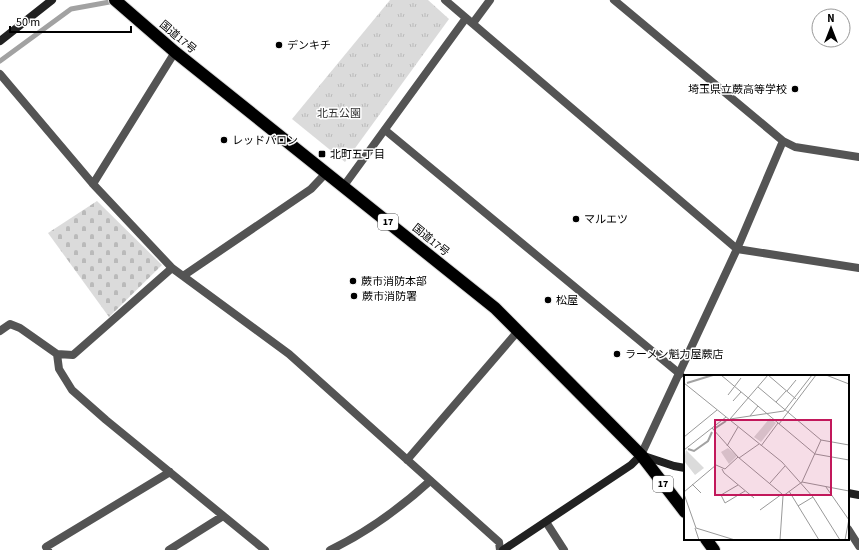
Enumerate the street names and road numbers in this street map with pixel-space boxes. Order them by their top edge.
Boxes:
street label: 国道17号 [156,17,200,57]
road number: 17 [378,214,398,230]
street label: 国道17号 [409,220,453,260]
road number: 17 [653,476,673,492]

